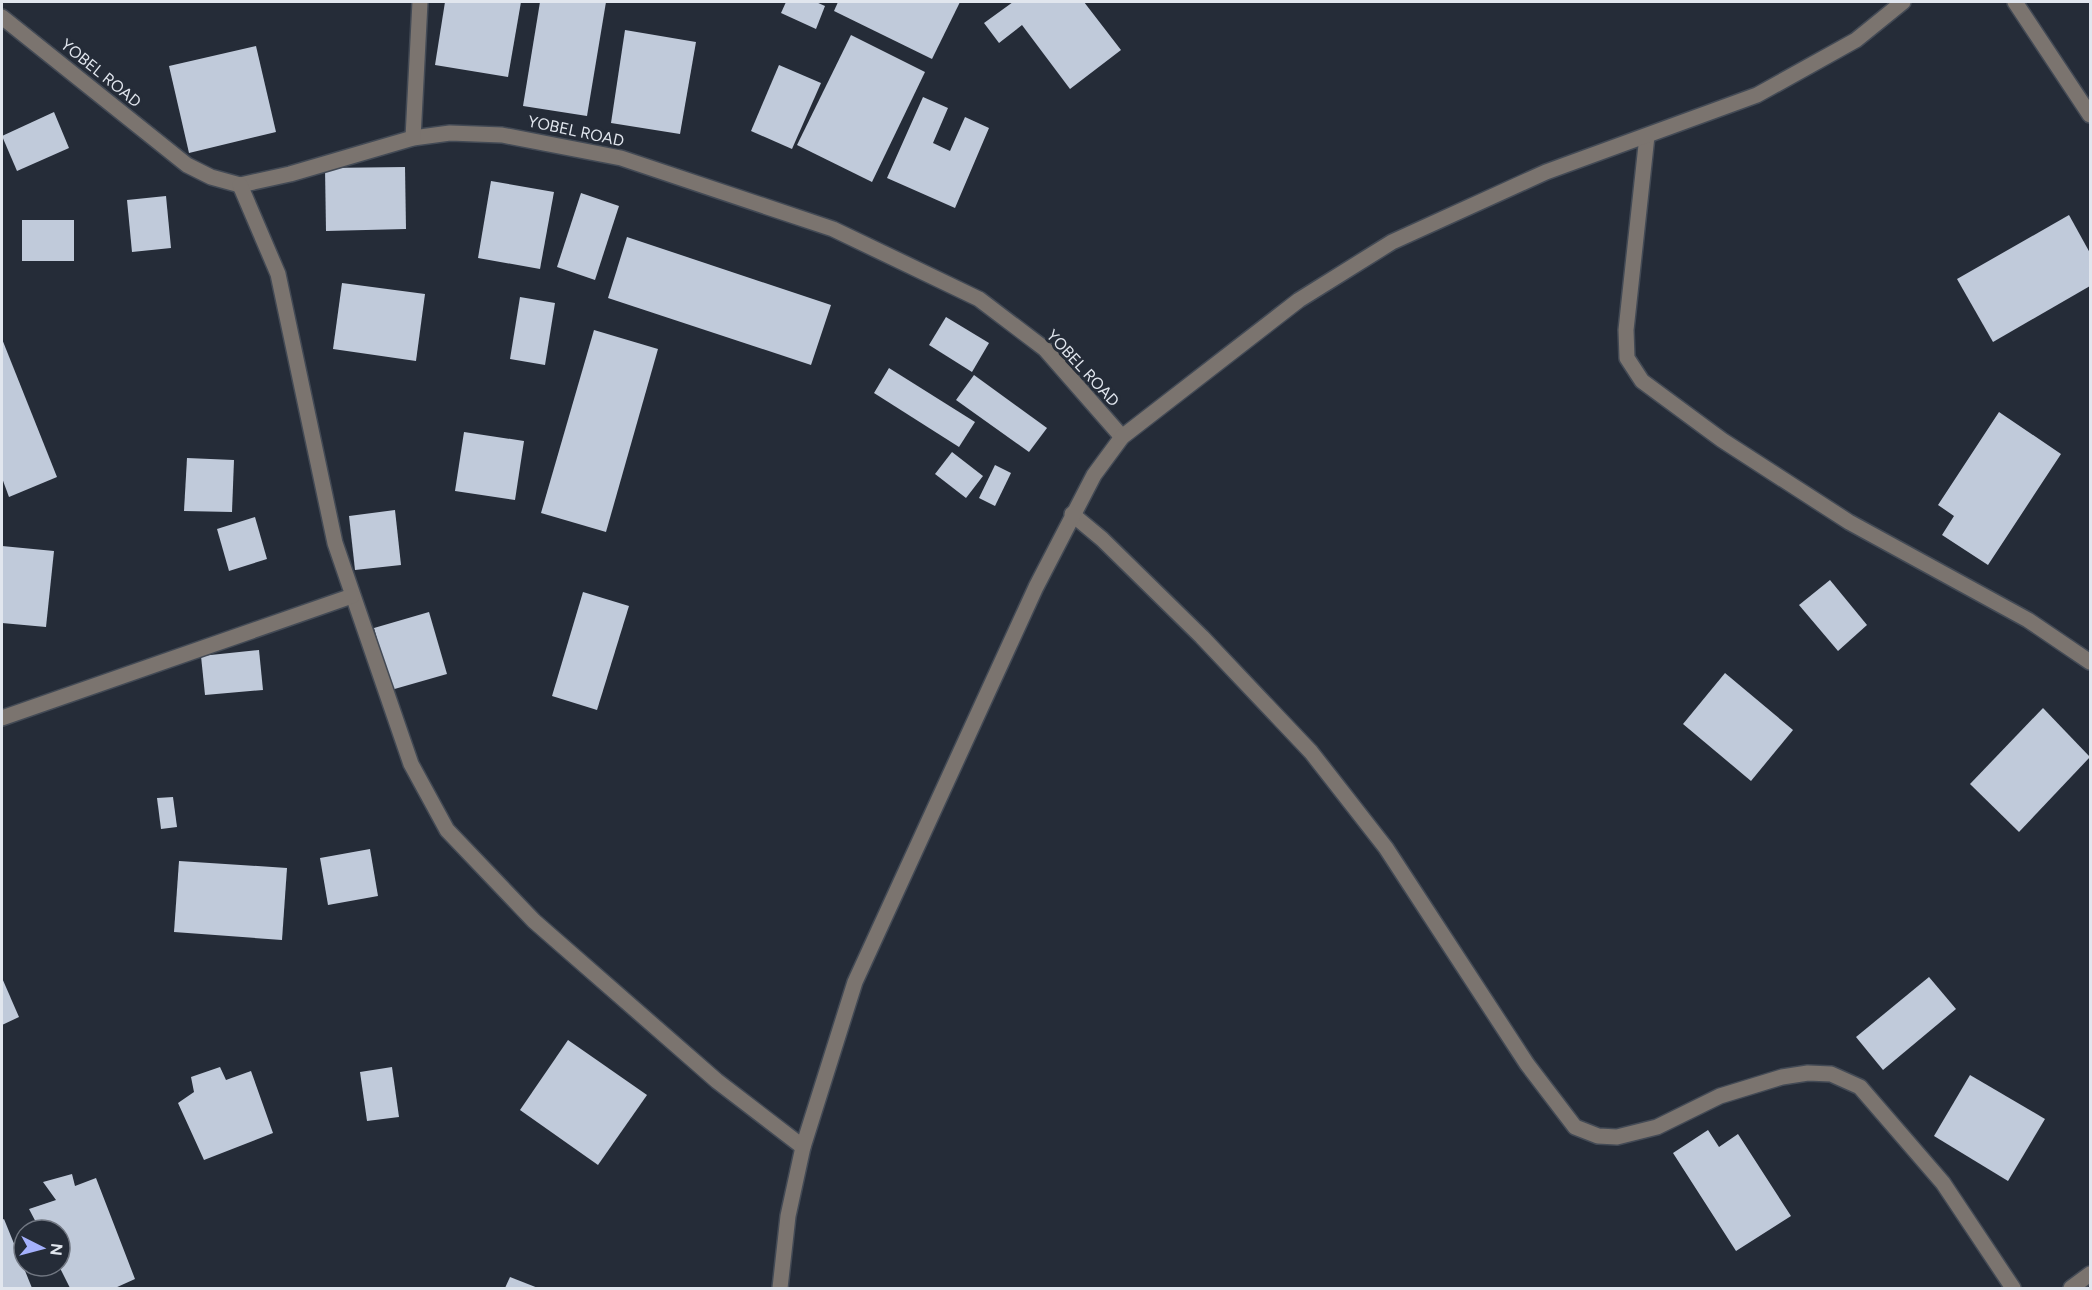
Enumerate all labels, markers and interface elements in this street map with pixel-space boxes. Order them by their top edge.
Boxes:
street label: YOBEL ROAD [57,35,145,111]
street label: YOBEL ROAD [526,112,626,150]
street label: YOBEL ROAD [1043,326,1123,410]
north arrow [12,1218,72,1278]
text: N [46,1242,67,1257]

